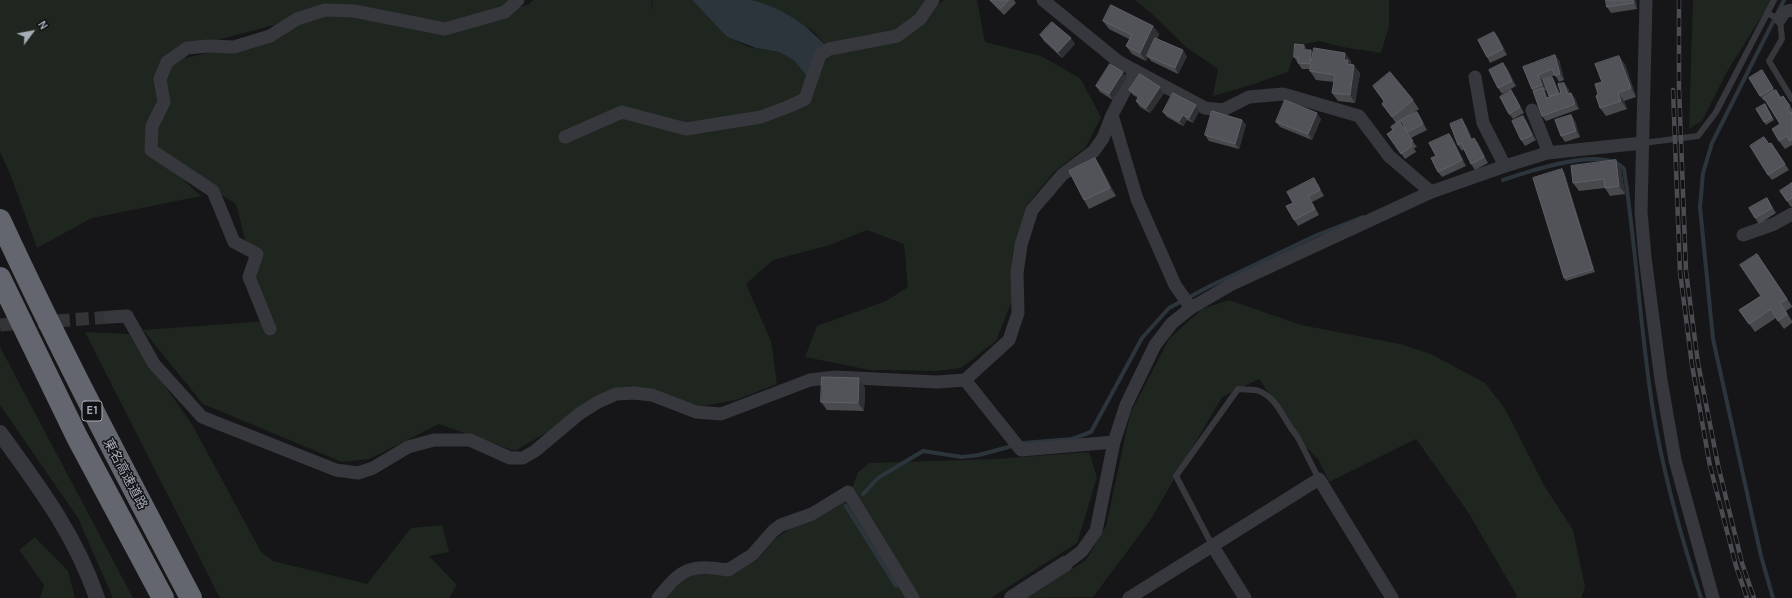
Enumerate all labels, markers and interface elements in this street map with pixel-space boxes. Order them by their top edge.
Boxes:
north arrow [12,12,52,52]
text: N [35,19,50,32]
road number: E1 [82,401,102,421]
street label: 東名高速道路 [100,436,150,512]

